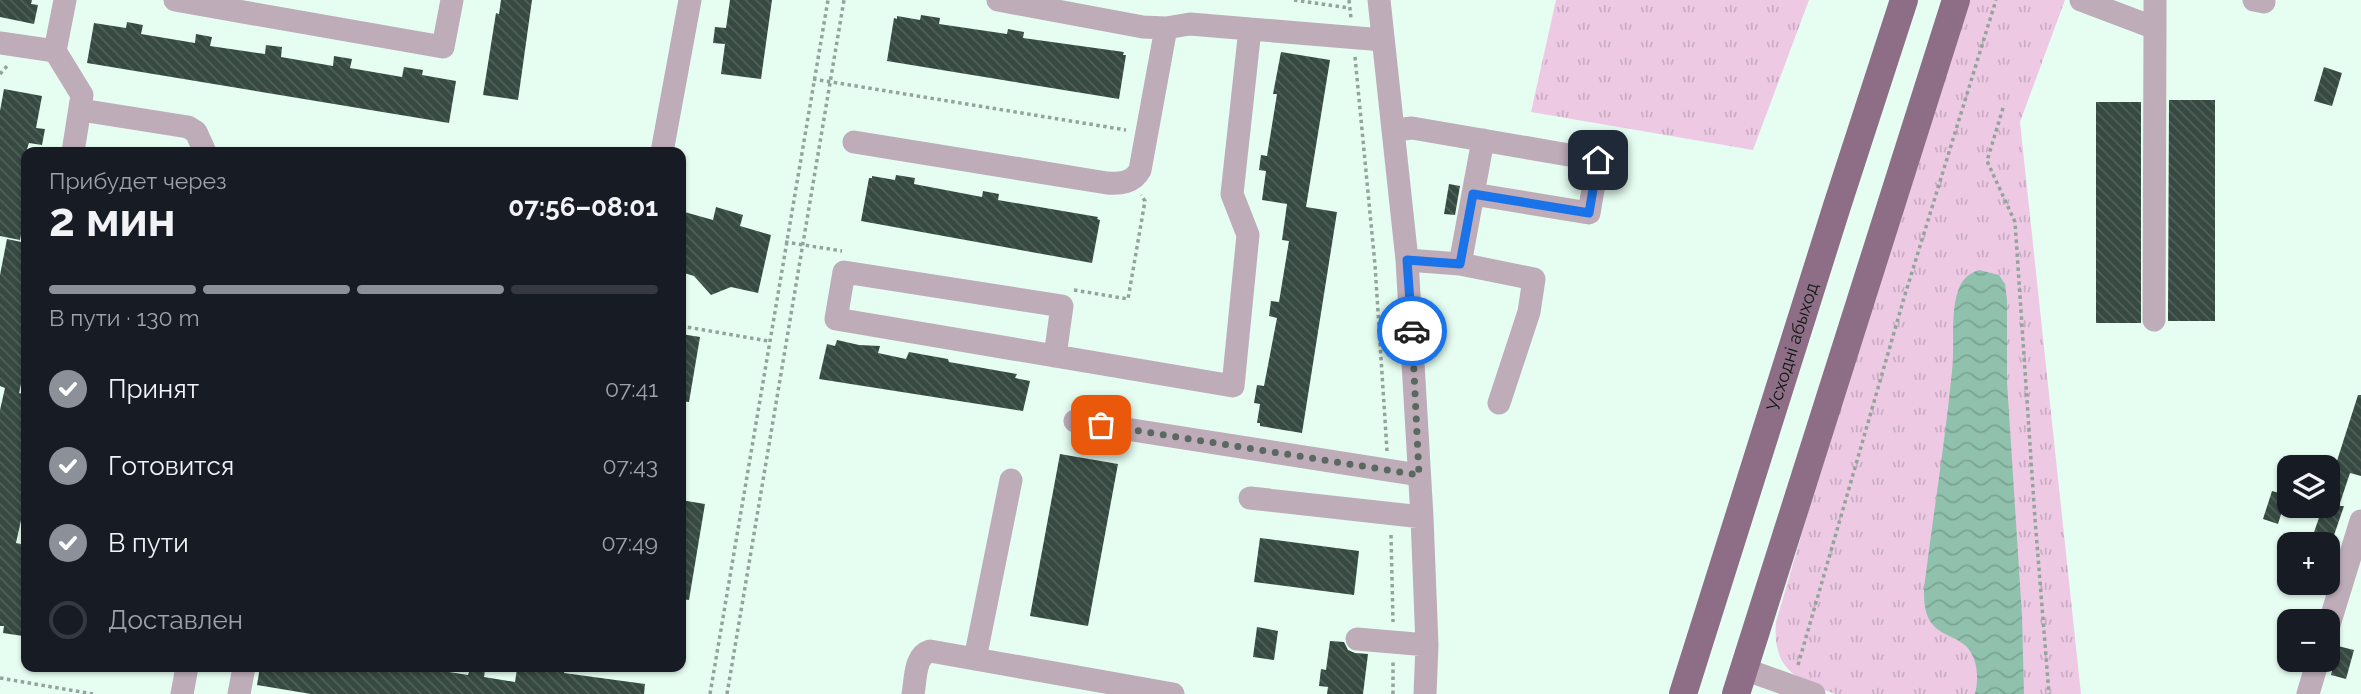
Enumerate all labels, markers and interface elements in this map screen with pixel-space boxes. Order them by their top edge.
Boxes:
pin [1568,130,1628,190]
icon: home [1579,141,1617,179]
text: Прибудет через [49,167,227,194]
text: 07:56–08:01 [508,192,658,222]
text: 2 мин [49,193,176,247]
street label: Усходні абыход [1762,280,1822,414]
courier [1377,296,1447,366]
text: В пути · 130 m [49,304,200,331]
icon: car [1393,312,1431,350]
icon: check [49,370,87,408]
text: Принят [108,374,199,404]
text: 07:41 [605,375,658,402]
pin [1071,395,1131,455]
icon: bag [1082,406,1120,444]
icon: check [49,447,87,485]
text: Готовится [108,451,234,481]
text: 07:43 [603,452,658,479]
map controls [2277,455,2340,672]
button: layers [2277,455,2340,518]
icon: check [49,524,87,562]
text: В пути [108,528,189,558]
text: 07:49 [601,529,658,556]
button: + [2277,532,2340,595]
text: Доставлен [108,605,243,635]
button: − [2277,609,2340,672]

